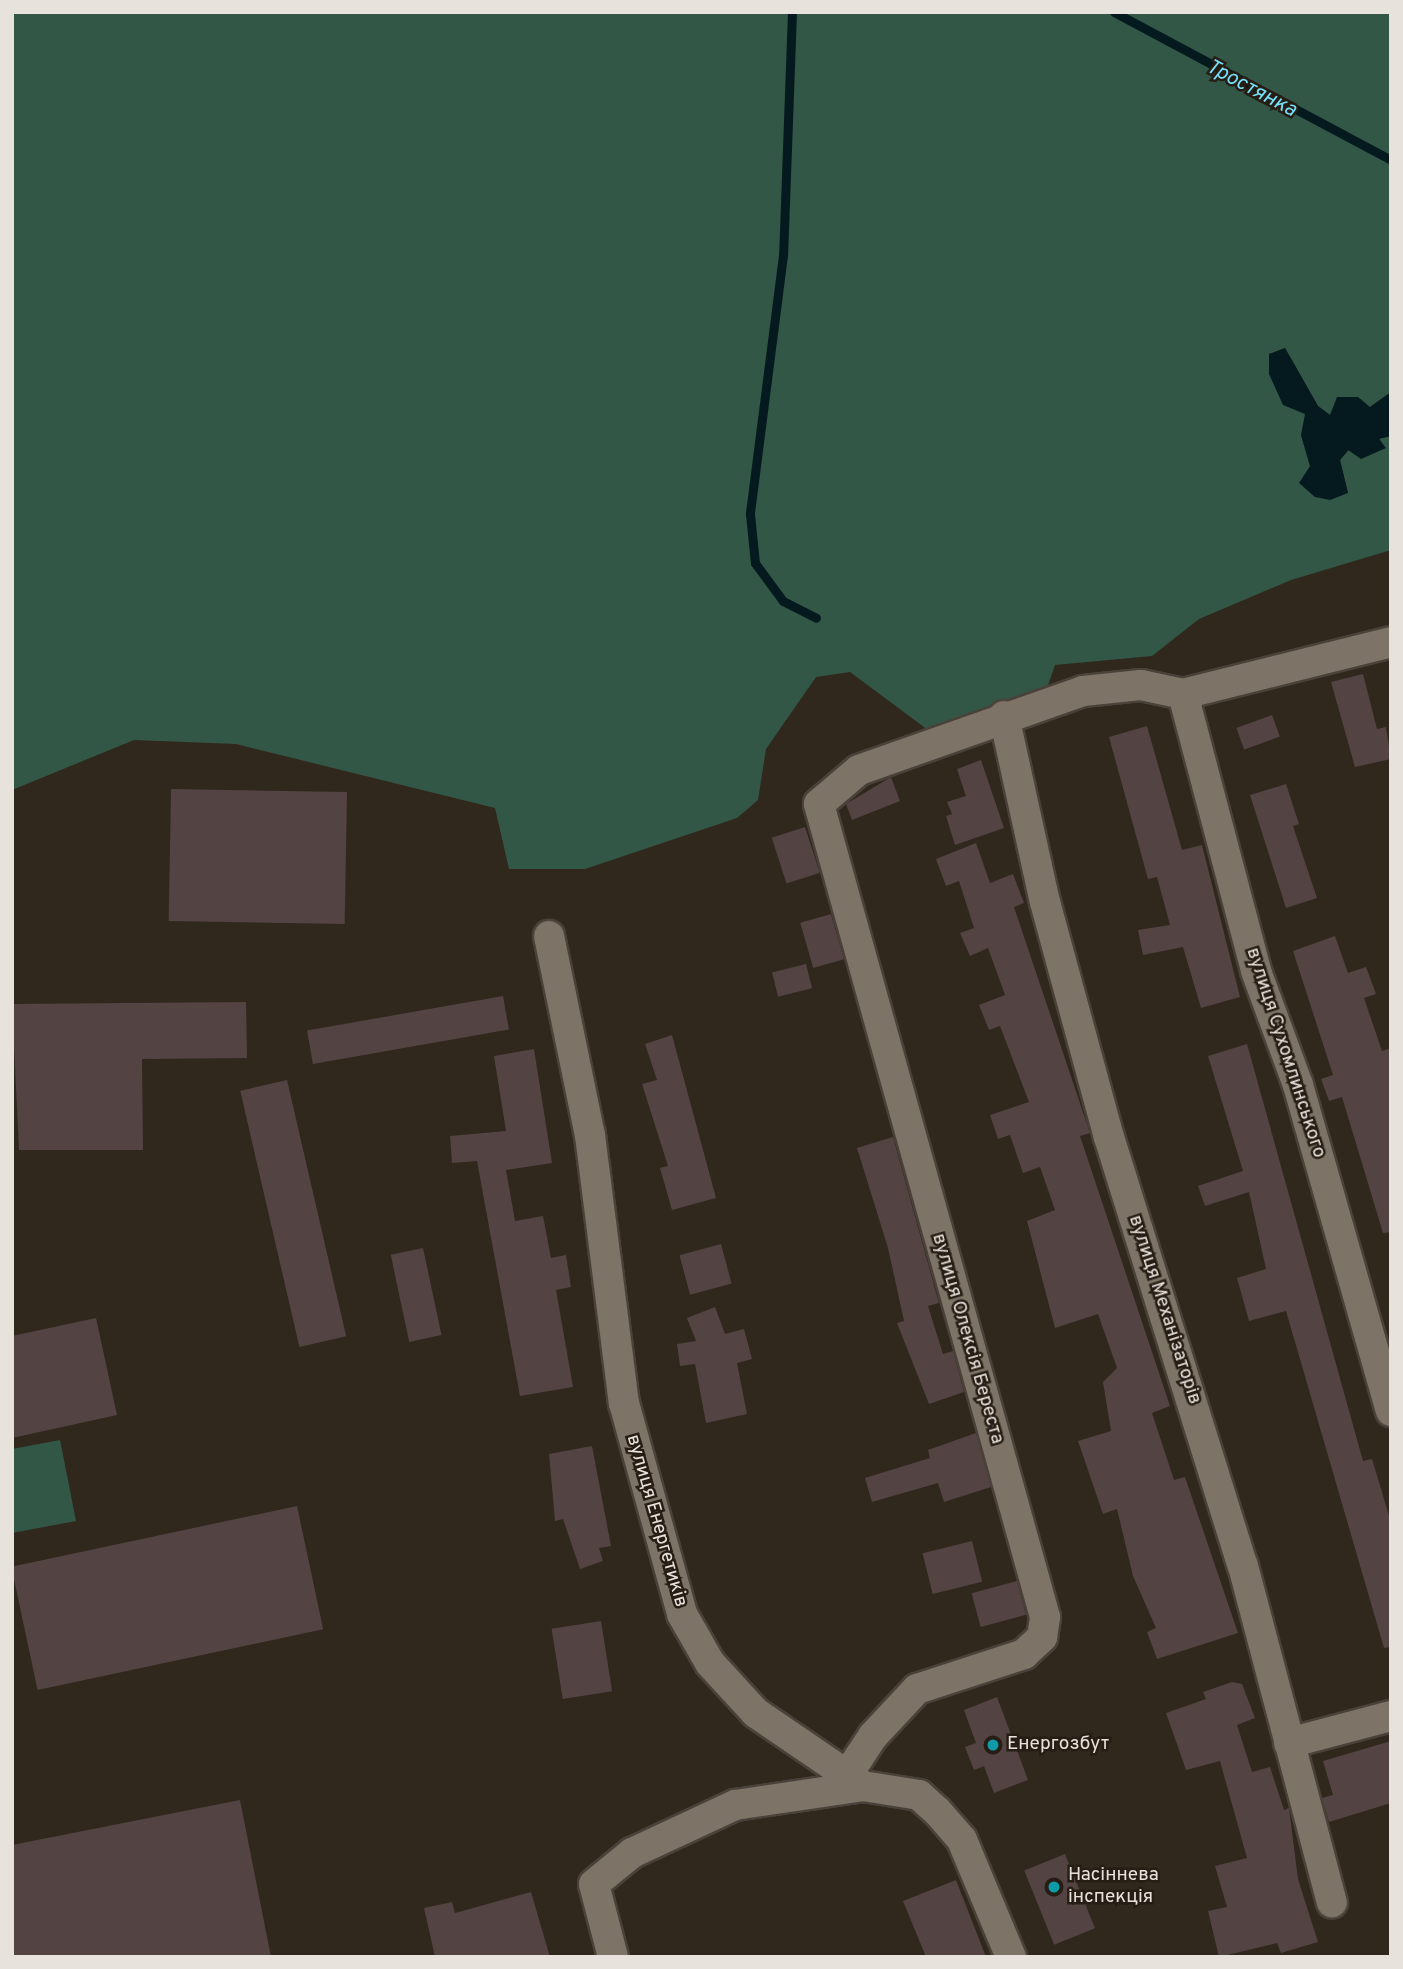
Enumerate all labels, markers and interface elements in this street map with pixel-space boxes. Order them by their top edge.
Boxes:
water label: Тростянка [1202,55,1300,123]
street label: вулиця Сухомлинського [1240,945,1330,1161]
street label: вулиця Механізаторів [1123,1213,1205,1407]
street label: вулиця Олексія Береста [926,1231,1008,1447]
street label: вулиця Енергетиків [620,1432,692,1610]
place label: Енергозбут [1007,1734,1109,1756]
marker: Енергозбут [985,1737,1001,1753]
place label: Насіннева інспекція [1068,1865,1159,1909]
marker: Насіннева інспекція [1046,1879,1062,1895]

